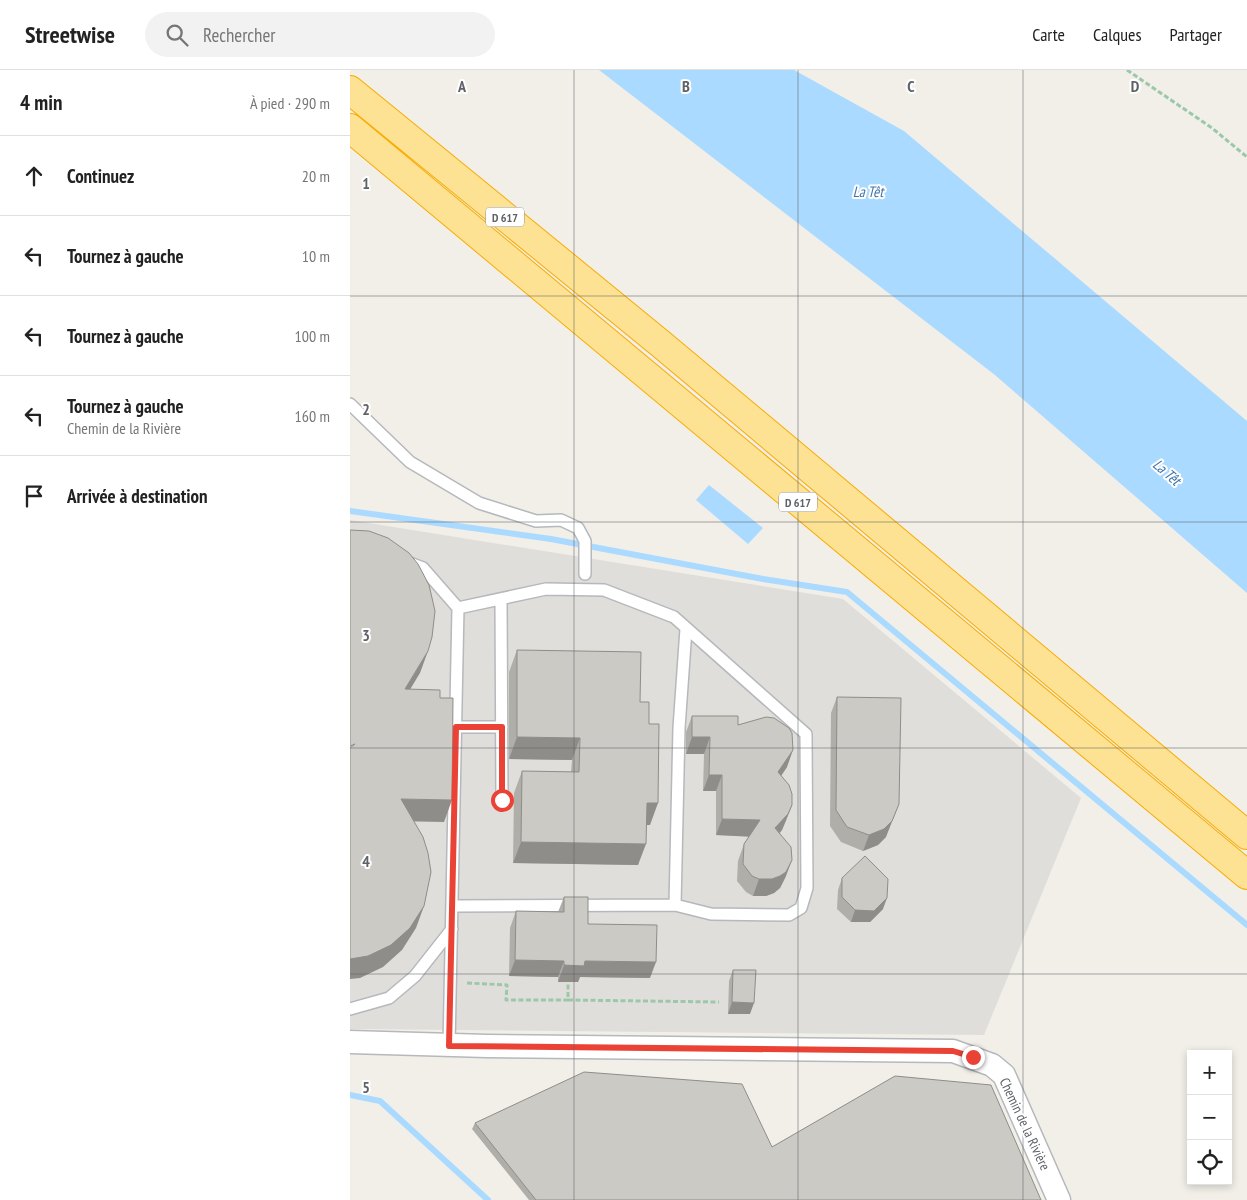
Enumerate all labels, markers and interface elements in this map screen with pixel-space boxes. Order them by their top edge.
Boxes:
search box [145,12,495,57]
text: Streetwise [25,19,115,50]
icon: search [163,21,191,49]
text: Rechercher [203,23,276,47]
text: Carte [1032,23,1065,46]
text: Calques [1093,23,1142,46]
text: Partager [1170,23,1222,46]
text: A [457,76,467,96]
text: B [682,76,690,96]
text: C [907,76,915,96]
text: D [1131,76,1140,96]
text: 4 min [20,89,62,116]
text: À pied · 290 m [250,93,330,113]
icon: ahead [20,162,48,190]
text: Continuez [67,164,134,188]
text: 20 m [302,166,330,186]
text: 1 [362,173,370,193]
water label: La Têt [853,182,885,201]
road number: D 617 [486,208,524,226]
icon: left [20,242,48,270]
text: Tournez à gauche [67,244,184,268]
text: 10 m [302,246,330,266]
icon: left [20,322,48,350]
text: Tournez à gauche [67,324,184,348]
text: 100 m [295,326,330,346]
text: Tournez à gauche [67,394,184,418]
text: 2 [362,399,370,419]
icon: left [20,402,48,430]
text: 160 m [295,406,330,426]
text: Chemin de la Rivière [67,418,181,438]
water label: La Têt [1149,455,1186,490]
icon: arrive [20,482,48,510]
text: Arrivée à destination [67,484,208,508]
road number: D 617 [779,492,817,512]
text: 3 [362,625,370,645]
route start [491,789,514,812]
text: 4 [362,851,370,871]
route end [962,1046,985,1069]
map controls [1187,1050,1232,1185]
button: + [1187,1050,1232,1095]
street label: Chemin de la Rivière [996,1075,1054,1173]
text: 5 [362,1077,370,1097]
button: − [1187,1095,1232,1140]
button: locate [1187,1140,1232,1185]

